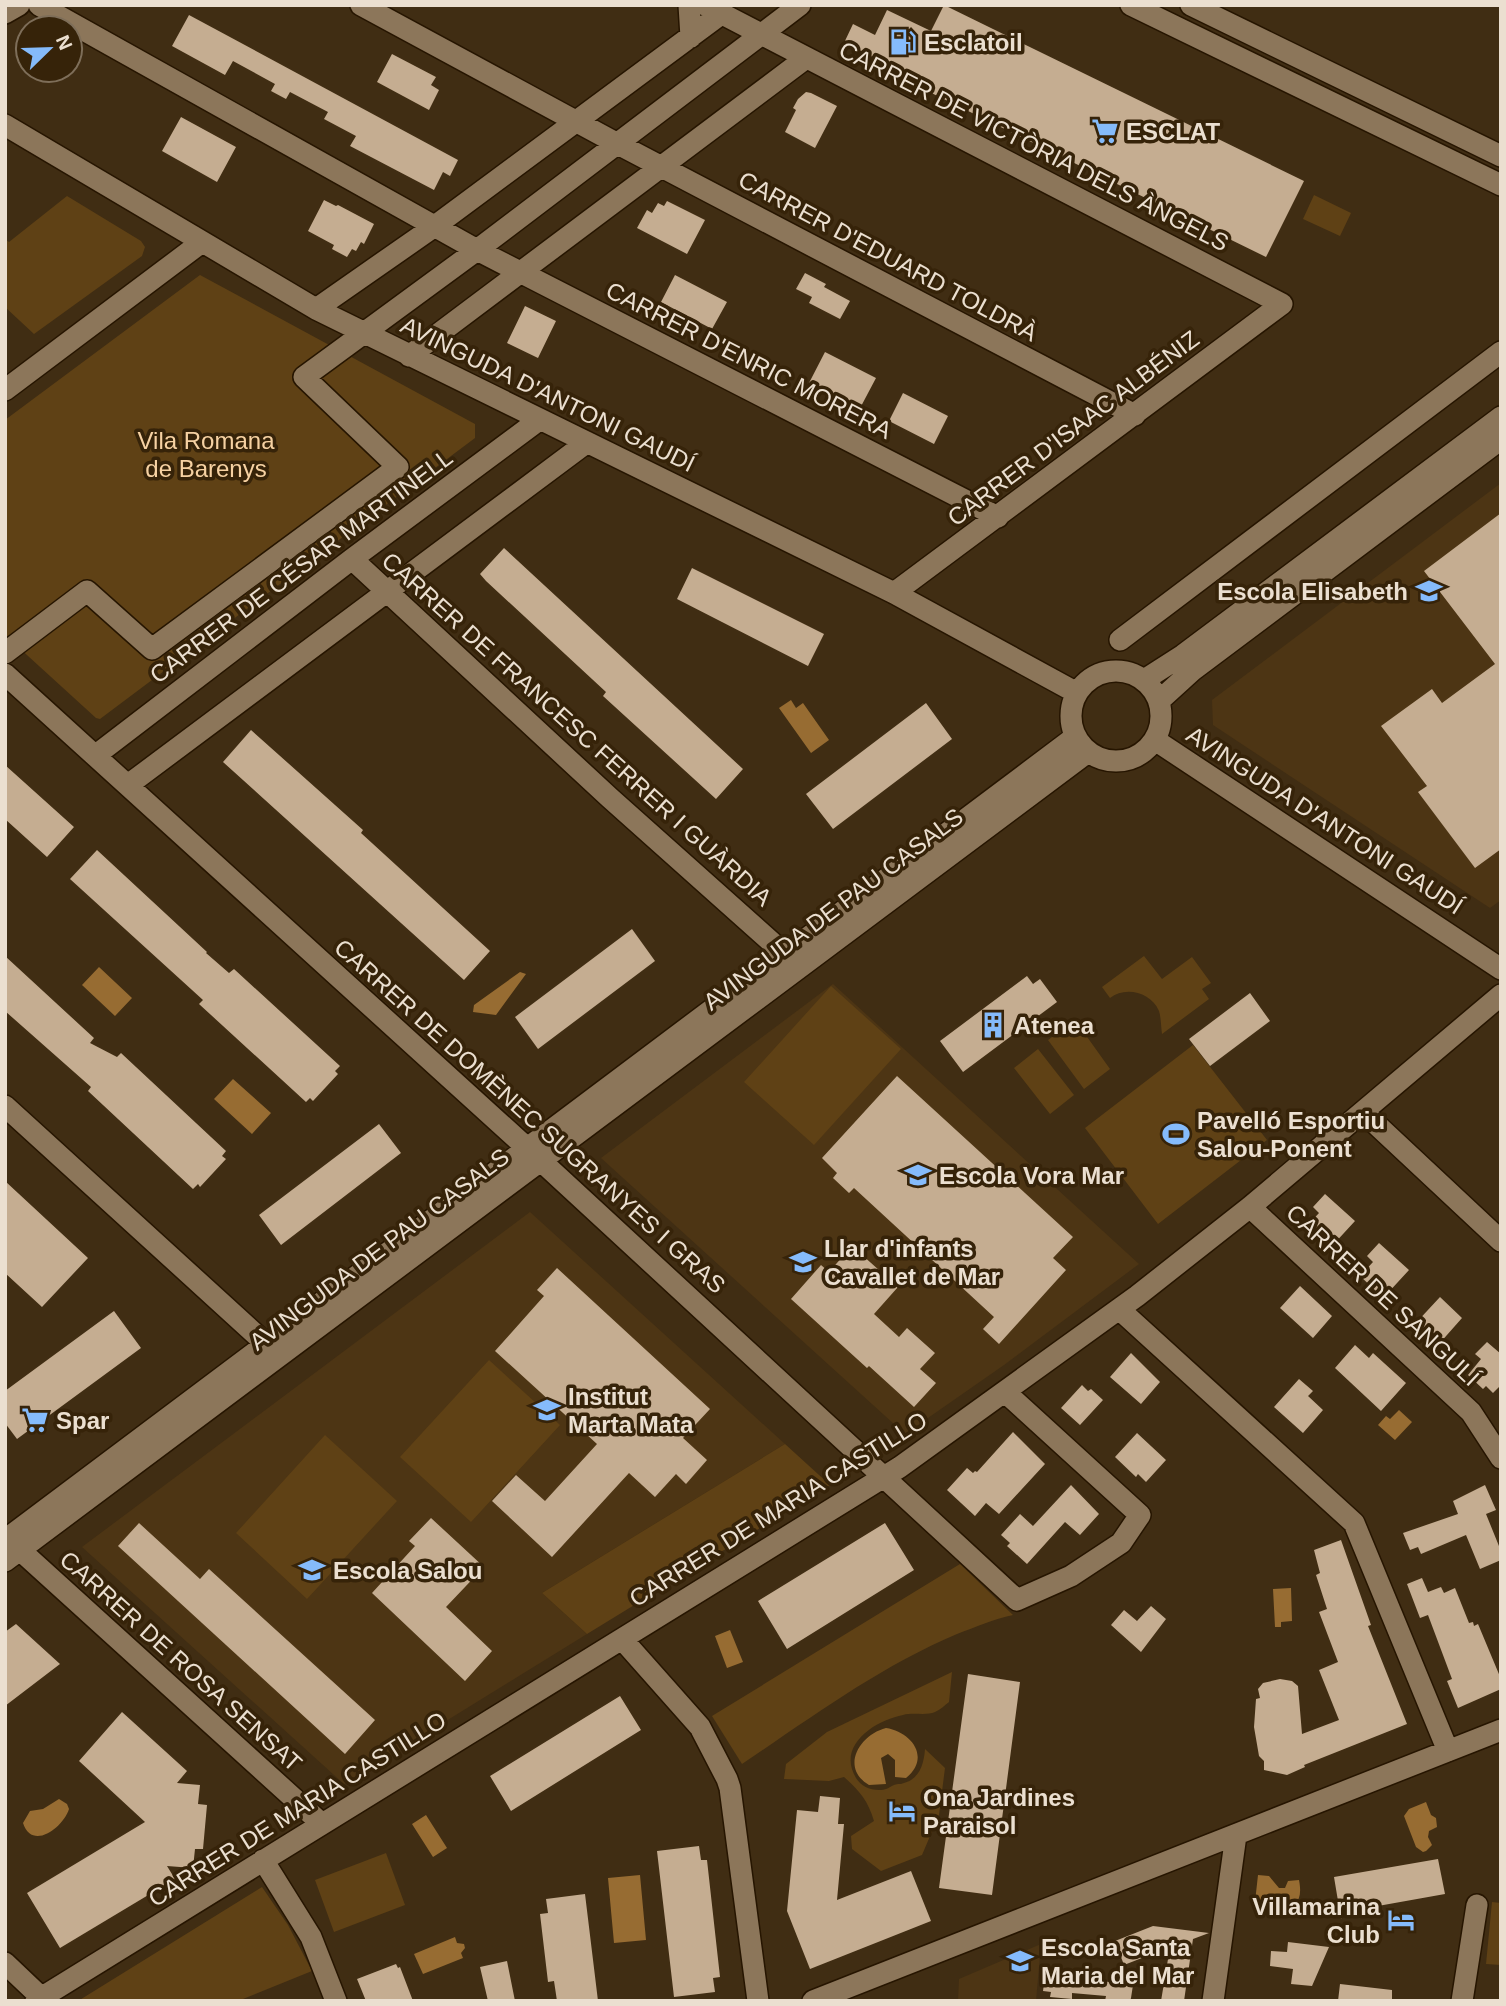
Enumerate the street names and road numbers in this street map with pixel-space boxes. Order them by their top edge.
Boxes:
street label: CARRER DE VICTÒRIA DELS ÀNGELS [835,36,1233,256]
street label: CARRER D'EDUARD TOLDRÀ [734,166,1042,346]
street label: CARRER D'ENRIC MORERA [602,276,896,444]
street label: AVINGUDA D'ANTONI GAUDÍ [397,311,700,477]
street label: CARRER D'ISAAC ALBÉNIZ [942,325,1204,531]
street label: CARRER DE CÉSAR MARTINELL [144,443,458,689]
street label: CARRER DE FRANCESC FERRER I GUÀRDIA [377,547,777,911]
street label: AVINGUDA D'ANTONI GAUDÍ [1182,721,1468,920]
street label: AVINGUDA DE PAU CASALS [698,803,968,1015]
street label: CARRER DE DOMÈNEC SUGRANYES I GRAS [329,933,731,1299]
street label: AVINGUDA DE PAU CASALS [244,1143,514,1355]
street label: CARRER DE SANGULÍ [1281,1199,1485,1392]
street label: CARRER DE MARIA CASTILLO [624,1406,932,1612]
street label: CARRER DE ROSA SENSAT [55,1545,308,1777]
street label: CARRER DE MARIA CASTILLO [143,1706,451,1912]

